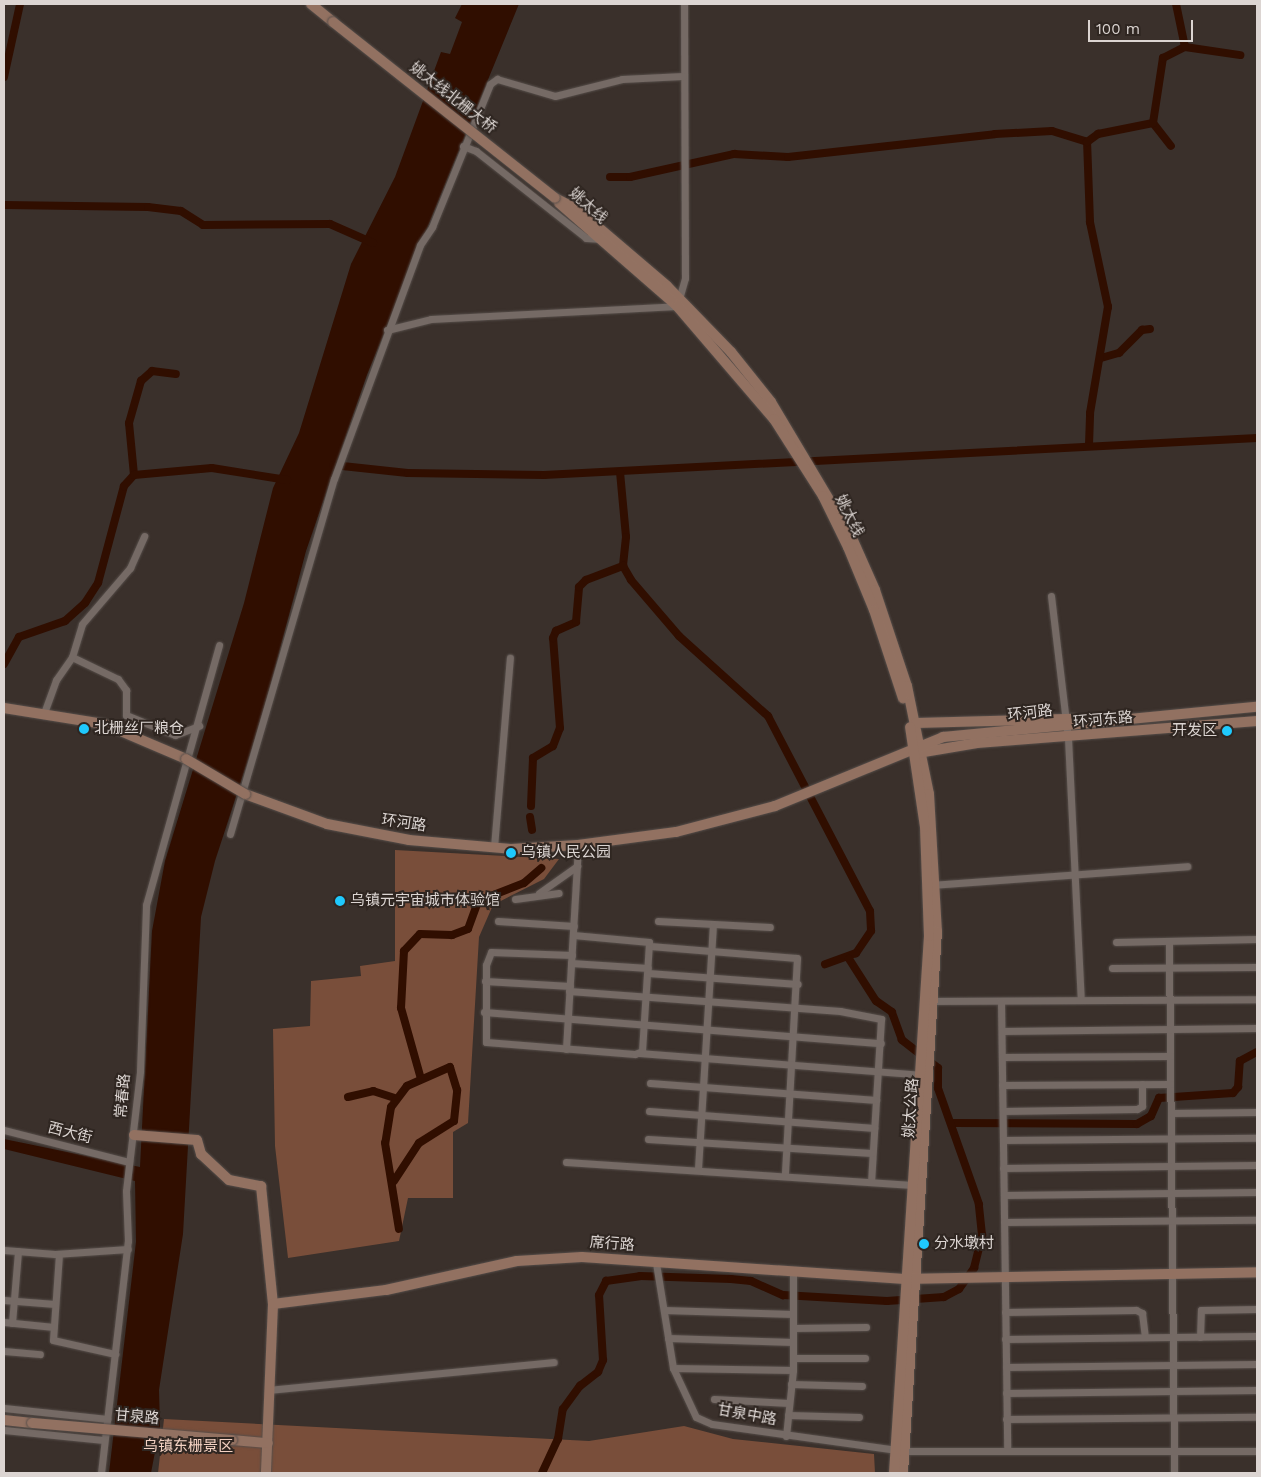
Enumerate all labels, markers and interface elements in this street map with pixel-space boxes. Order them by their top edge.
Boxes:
scale bar [1091,10,1196,42]
text: 100 m [1096,20,1140,38]
street label: 姚太线北栅大桥 [406,59,500,137]
street label: 姚太线 [565,184,611,228]
street label: 姚太线 [831,492,867,540]
street label: 环河路 [1007,702,1053,724]
street label: 环河东路 [1072,708,1134,732]
place label: 北栅丝厂粮仓 [94,720,184,738]
place label: 开发区 [1172,722,1217,740]
marker: 北栅丝厂粮仓 [78,723,90,735]
marker: 开发区 [1221,725,1233,737]
street label: 环河路 [380,811,428,835]
place label: 乌镇人民公园 [521,844,611,862]
marker: 乌镇人民公园 [505,847,517,859]
place label: 乌镇元宇宙城市体验馆 [350,892,500,910]
marker: 乌镇元宇宙城市体验馆 [334,895,346,907]
street label: 常春路 [112,1073,134,1119]
street label: 姚太公路 [900,1077,922,1139]
street label: 西大街 [46,1119,94,1147]
street label: 席行路 [589,1233,635,1255]
place label: 分水墩村 [934,1235,994,1253]
marker: 分水墩村 [918,1238,930,1250]
street label: 甘泉中路 [716,1401,778,1429]
street label: 甘泉路 [114,1406,160,1428]
park label: 乌镇东栅景区 [143,1438,233,1456]

